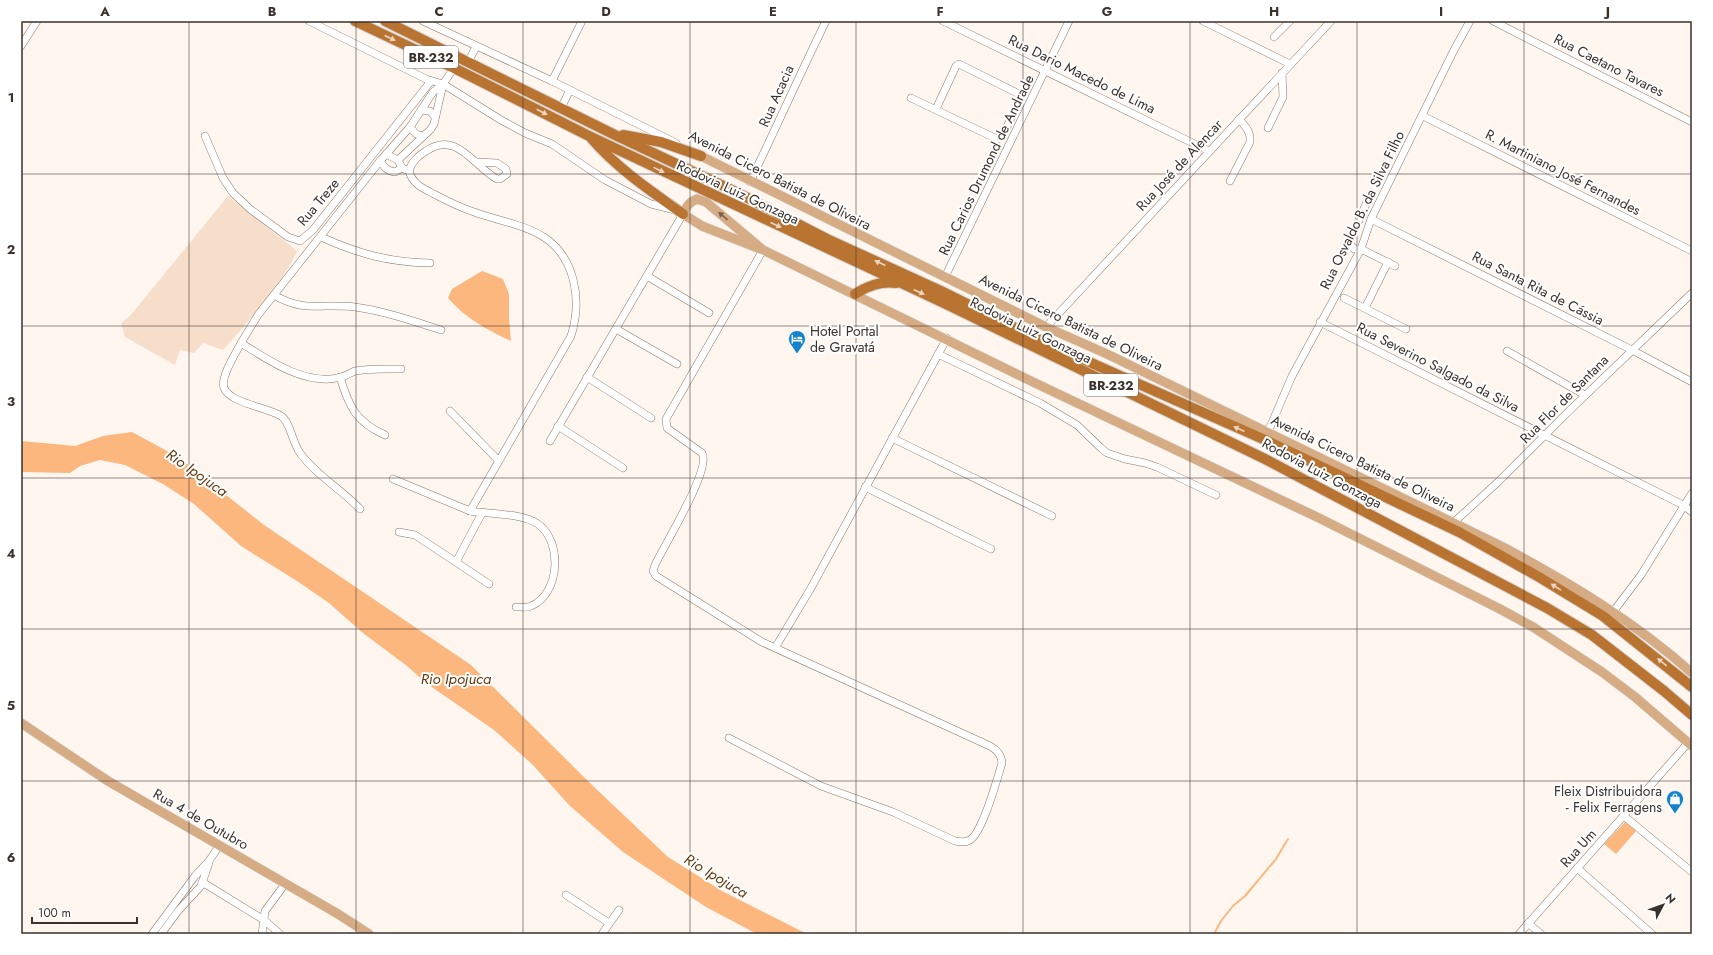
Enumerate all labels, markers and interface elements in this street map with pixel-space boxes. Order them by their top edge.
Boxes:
text: A [99,2,110,21]
text: B [268,2,277,21]
text: C [434,2,444,21]
text: D [601,2,611,21]
text: E [769,2,777,21]
text: F [936,2,944,21]
text: G [1102,2,1113,21]
text: H [1269,2,1279,21]
text: I [1439,2,1443,21]
text: J [1603,2,1610,21]
street label: Rua Caetano Tavares [1551,29,1668,102]
street label: Rua Dario Macedo de Lima [1005,30,1159,118]
one-way arrow [384,35,396,41]
road number: BR-232 [404,46,458,68]
street label: Rua Acacia [753,62,799,130]
street label: Rua Carios Drumond de Andrade [933,71,1039,259]
text: 1 [8,88,14,107]
one-way arrow [536,109,548,116]
street label: Rua José de Alencar [1131,115,1227,215]
street label: R. Martiniano José Fernandes [1482,124,1644,220]
street label: Avenida Cicero Batista de Oliveira [685,125,875,235]
street label: Rua Osvaldo B. da Silva Filho [1315,127,1409,293]
street label: Rodovia Luiz Gonzaga [673,155,803,229]
one-way arrow [653,167,664,173]
street label: Rua Treze [292,174,344,230]
one-way arrow [718,211,728,220]
one-way arrow [770,222,782,228]
text: 2 [7,240,15,259]
street label: Rua Santa Rita de Cássia [1469,246,1607,330]
one-way arrow [874,260,886,266]
street label: Avenida Cicero Batista de Oliveira [976,269,1166,375]
one-way arrow [914,289,925,295]
street label: Rodovia Luiz Gonzaga [967,292,1095,368]
street label: Rua Severino Salgado da Silva [1353,317,1523,417]
place label: Hotel Portal de Gravatá [810,321,879,357]
hotel icon: Hotel Portal de Gravatá [787,329,807,354]
street label: Rua Flor de Santana [1515,350,1613,448]
road number: BR-232 [1084,374,1138,396]
text: 3 [7,392,15,411]
street label: Avenida Cicero Batista de Oliveira [1268,410,1458,516]
one-way arrow [1234,426,1245,432]
street label: Rodovia Luiz Gonzaga [1259,433,1385,513]
water label: Rio Ipojuca [162,444,233,503]
text: 4 [6,544,16,563]
one-way arrow [1551,583,1561,591]
one-way arrow [1656,657,1667,666]
water label: Rio Ipojuca [421,668,492,690]
text: 5 [7,696,15,715]
place label: Fleix Distribuidora - Felix Ferragens [1554,781,1662,817]
street label: Rua 4 de Outubro [150,784,253,855]
shop icon: Fleix Distribuidora - Felix Ferragens [1665,789,1685,814]
street label: Rua Um [1555,824,1601,872]
text: 6 [7,848,16,867]
water label: Rio Ipojuca [680,848,753,904]
north arrow [1643,885,1683,925]
text: N [1662,890,1679,907]
scale bar [32,899,137,925]
text: 100 m [38,904,71,922]

